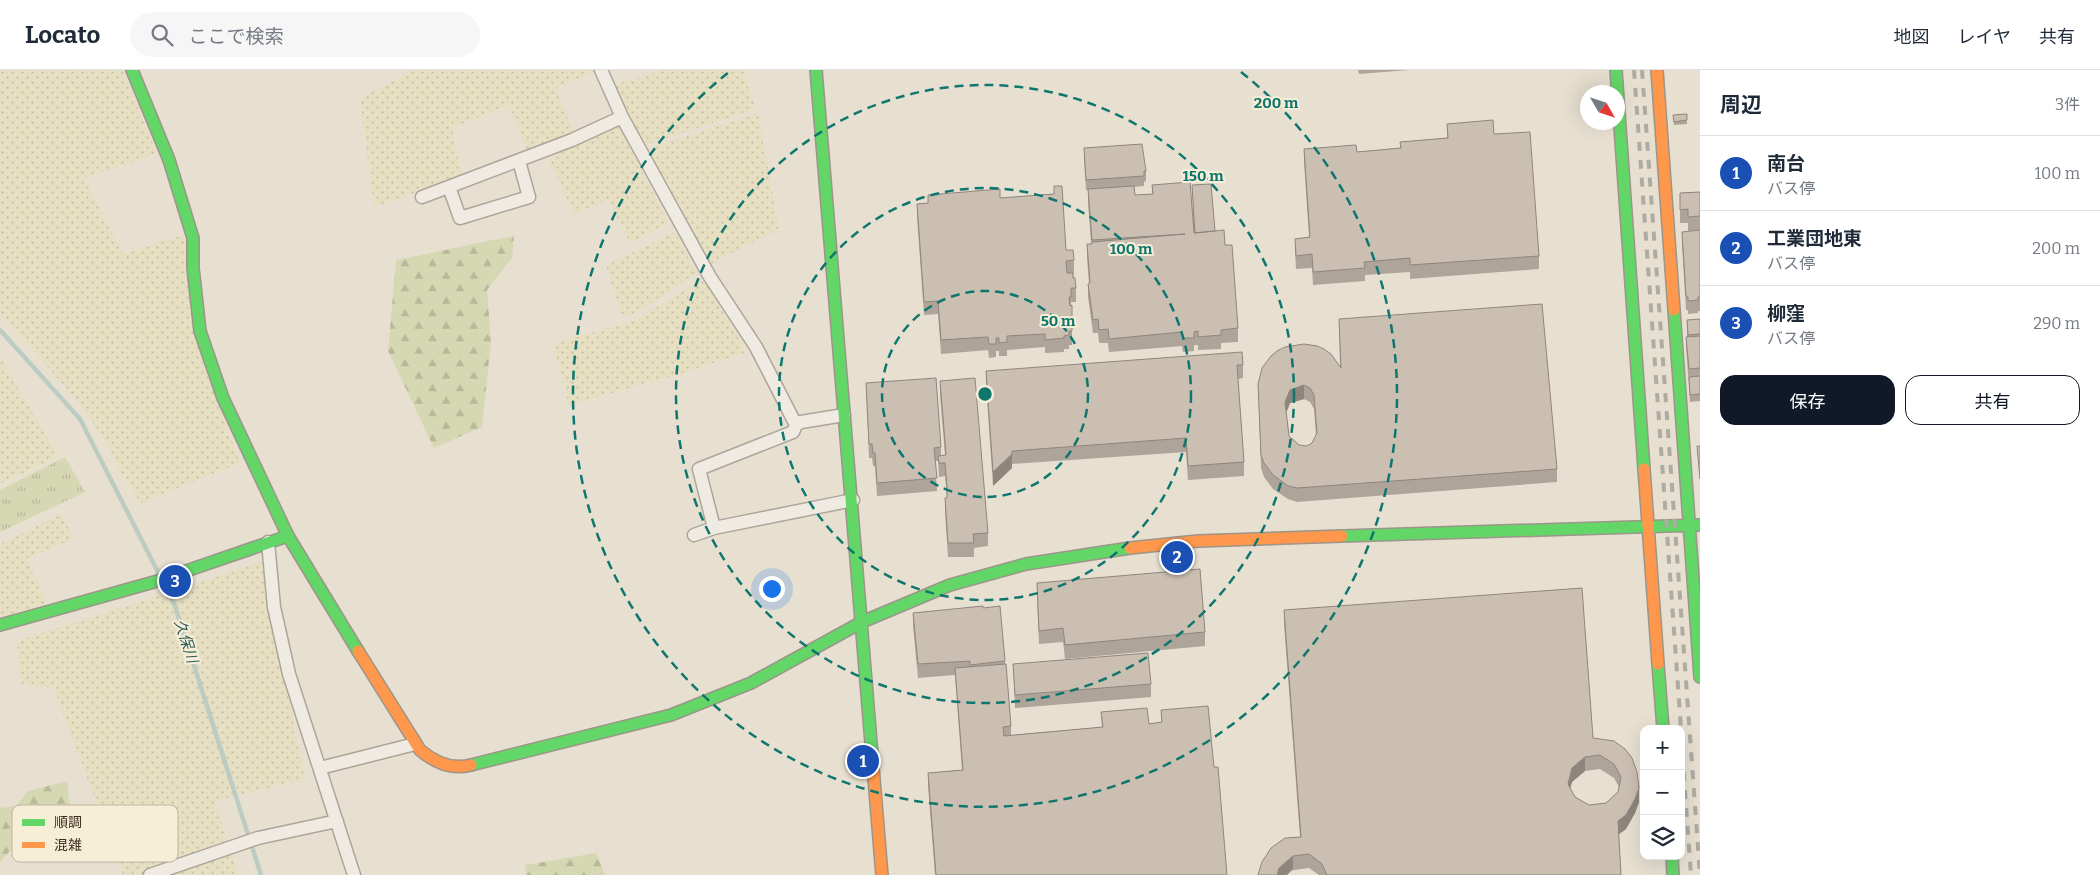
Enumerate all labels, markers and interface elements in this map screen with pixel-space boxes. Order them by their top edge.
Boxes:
search box [130,12,480,57]
text: Locato [25,21,100,49]
icon: search [148,21,176,49]
text: ここで検索 [188,25,283,48]
text: 地図 [1894,26,1930,48]
text: レイヤ [1958,26,2011,48]
text: 共有 [2039,26,2075,48]
north arrow [1580,85,1625,130]
text: 周辺 [1720,92,1762,118]
text: 200 m [1254,94,1299,112]
text: 3件 [2055,95,2080,114]
text: 南台 [1767,152,1805,175]
text: 1 [1733,164,1739,183]
text: 100 m [2035,164,2080,183]
text: 150 m [1182,167,1224,185]
text: バス停 [1767,179,1815,198]
text: 工業団地東 [1767,227,1862,250]
text: 2 [1731,239,1741,258]
text: 200 m [2032,239,2080,258]
text: 100 m [1110,240,1153,258]
text: バス停 [1767,254,1815,273]
text: 柳窪 [1767,302,1805,325]
text: 50 m [1041,312,1076,330]
text: 3 [1731,314,1741,333]
text: 290 m [2033,314,2080,333]
text: バス停 [1767,329,1815,348]
button: 保存 [1720,375,1895,425]
button: 共有 [1905,375,2080,425]
centre of rings [976,385,994,403]
pin: 2 [1161,538,1193,576]
pin: 3 [159,562,191,600]
your location [759,576,785,602]
water label: 久保川 [170,617,202,667]
map controls [1640,725,1685,860]
button: + [1640,725,1685,770]
pin: 1 [847,742,879,780]
button: − [1640,770,1685,815]
legend [12,805,178,862]
text: 順調 [54,814,82,831]
button: layers [1640,815,1685,860]
text: 混雑 [54,837,82,854]

